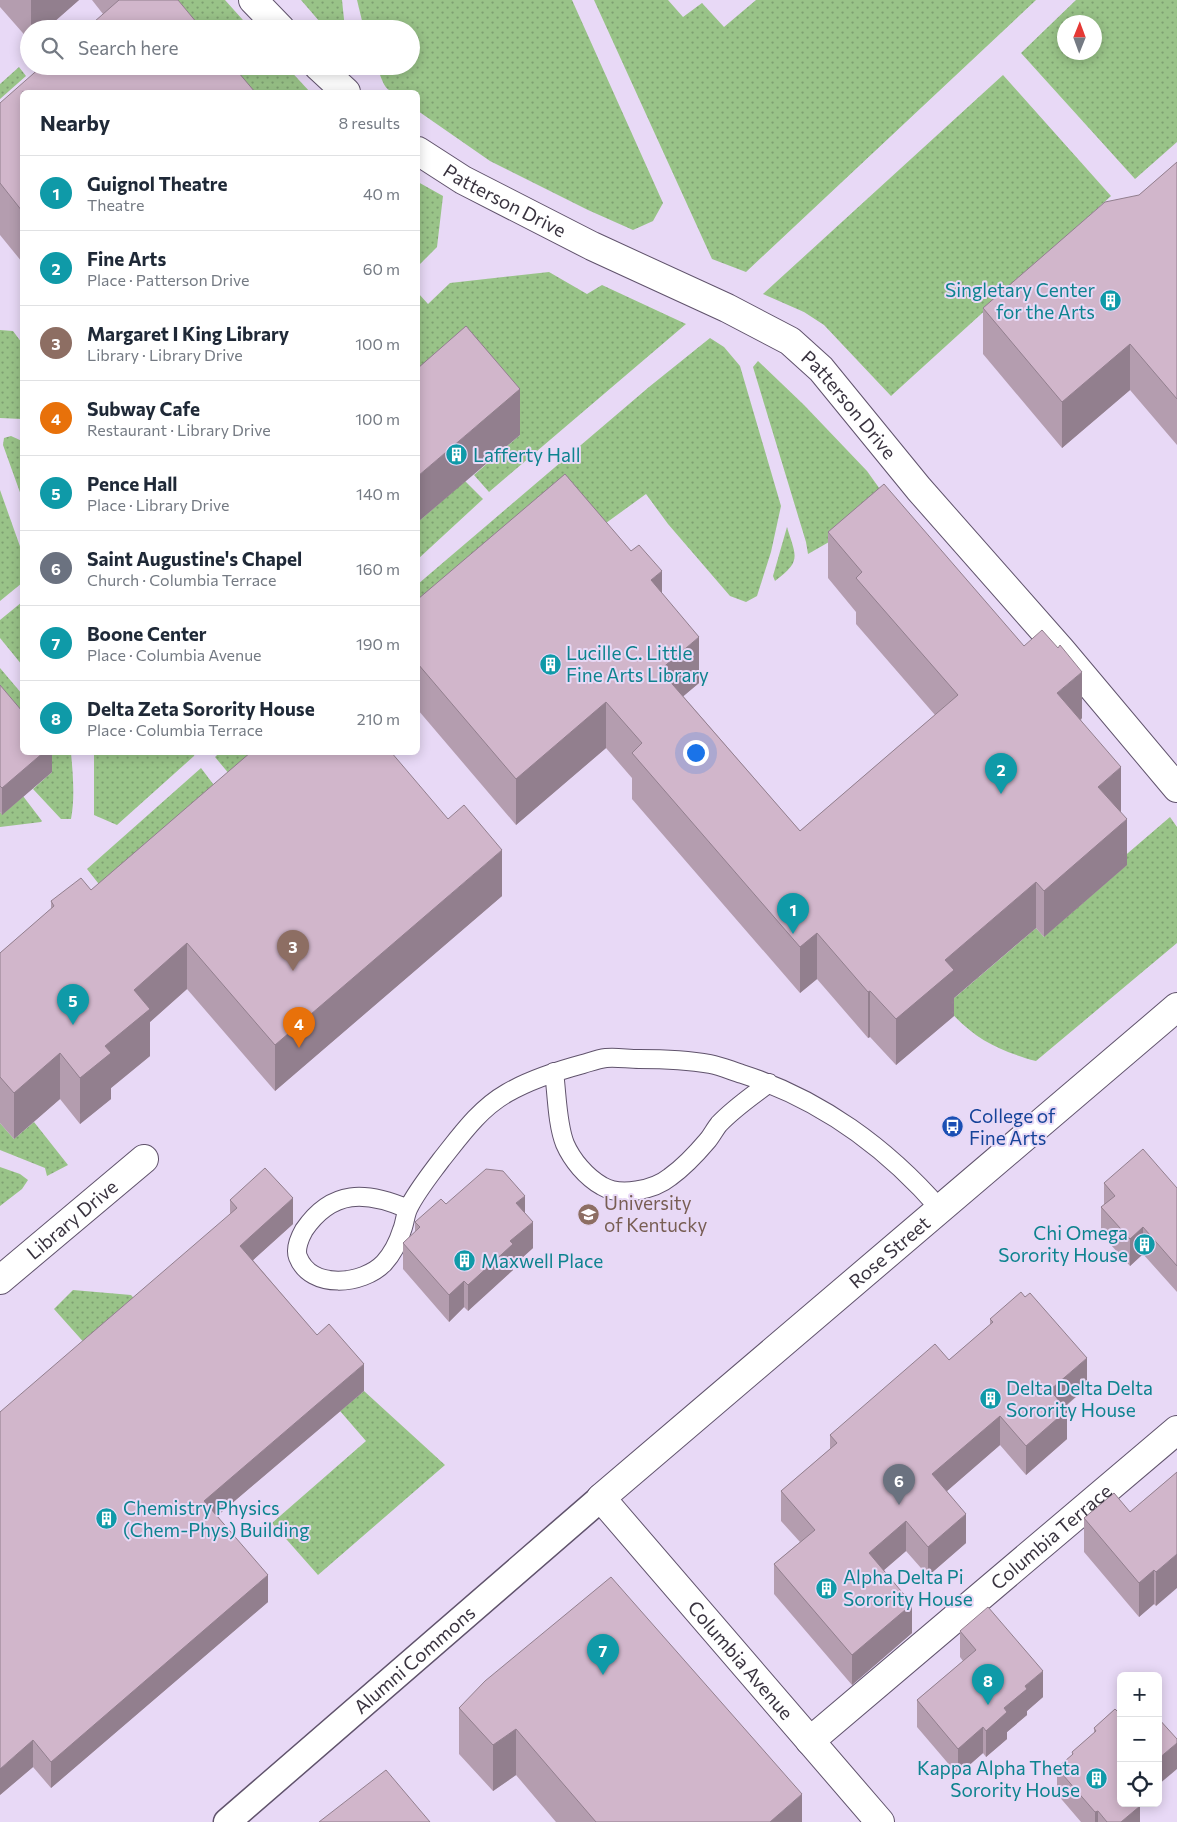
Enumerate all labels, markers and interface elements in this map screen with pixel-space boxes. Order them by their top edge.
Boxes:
north arrow [1057,15,1102,60]
search box [20,20,420,75]
icon: search [38,34,66,62]
text: Search here [78,36,178,59]
text: Nearby [40,110,110,135]
text: 8 results [339,113,400,132]
street label: Patterson Drive [439,158,570,242]
text: Guignol Theatre [87,172,227,195]
text: 1 [52,184,60,203]
text: 40 m [363,184,400,203]
text: Theatre [87,195,144,214]
text: Fine Arts [87,247,166,270]
text: 2 [51,259,61,278]
text: 60 m [363,259,400,278]
text: Place · Patterson Drive [87,270,249,289]
place label: Singletary Center for the Arts [945,278,1095,323]
building icon: Singletary Center for the Arts [1099,289,1123,313]
text: Margaret I King Library [87,322,289,345]
text: 3 [51,334,61,353]
text: 100 m [355,334,400,353]
text: Library · Library Drive [87,345,243,364]
street label: Patterson Drive [797,345,902,463]
text: Subway Cafe [87,397,200,420]
text: 4 [51,409,61,428]
text: 100 m [355,409,400,428]
text: Restaurant · Library Drive [87,420,271,439]
building icon: Lafferty Hall [445,443,469,467]
place label: Lafferty Hall [473,443,581,466]
text: Pence Hall [87,472,178,495]
text: 5 [51,484,61,503]
text: 140 m [356,484,400,503]
text: Place · Library Drive [87,495,229,514]
text: Saint Augustine's Chapel [87,547,302,570]
text: 6 [51,559,61,578]
text: 160 m [356,559,400,578]
text: Church · Columbia Terrace [87,570,276,589]
text: Boone Center [87,622,207,645]
text: 7 [52,634,60,653]
text: 190 m [356,634,400,653]
place label: Lucille C. Little Fine Arts Library [566,641,709,686]
text: Place · Columbia Avenue [87,645,262,664]
building icon: Lucille C. Little Fine Arts Library [538,652,562,676]
text: Delta Zeta Sorority House [87,697,315,720]
text: 8 [51,709,61,728]
text: 210 m [357,709,400,728]
text: Place · Columbia Terrace [87,720,263,739]
your location [683,740,709,766]
pin: 2 [985,753,1017,794]
pin: 1 [777,893,809,934]
pin: 3 [277,930,309,971]
pin: 5 [57,984,89,1025]
pin: 4 [283,1007,315,1048]
place label: College of Fine Arts [969,1104,1056,1149]
bus stop icon: College of Fine Arts [941,1115,965,1139]
street label: Library Drive [22,1175,122,1264]
place label: University of Kentucky [604,1191,707,1236]
school or university icon: University of Kentucky [576,1202,600,1226]
street label: Rose Street [844,1211,935,1293]
place label: Chi Omega Sorority House [998,1221,1128,1266]
building icon: Chi Omega Sorority House [1132,1232,1156,1256]
building icon: Maxwell Place [453,1249,477,1273]
place label: Maxwell Place [481,1249,603,1272]
place label: Delta Delta Delta Sorority House [1006,1376,1153,1421]
building icon: Delta Delta Delta Sorority House [978,1387,1002,1411]
pin: 6 [883,1464,915,1505]
street label: Columbia Terrace [986,1479,1116,1594]
place label: Chemistry Physics (Chem-Phys) Building [123,1496,309,1541]
building icon: Chemistry Physics (Chem-Phys) Building [95,1507,119,1531]
place label: Alpha Delta Pi Sorority House [843,1565,973,1610]
building icon: Alpha Delta Pi Sorority House [815,1576,839,1600]
street label: Columbia Avenue [684,1596,799,1724]
street label: Alumni Commons [349,1600,479,1718]
pin: 7 [587,1634,619,1675]
pin: 8 [972,1664,1004,1705]
map controls [1117,1672,1162,1807]
button: + [1117,1672,1162,1717]
button: − [1117,1717,1162,1762]
place label: Kappa Alpha Theta Sorority House [917,1756,1080,1801]
button: locate [1117,1762,1162,1807]
building icon: Kappa Alpha Theta Sorority House [1084,1767,1108,1791]

